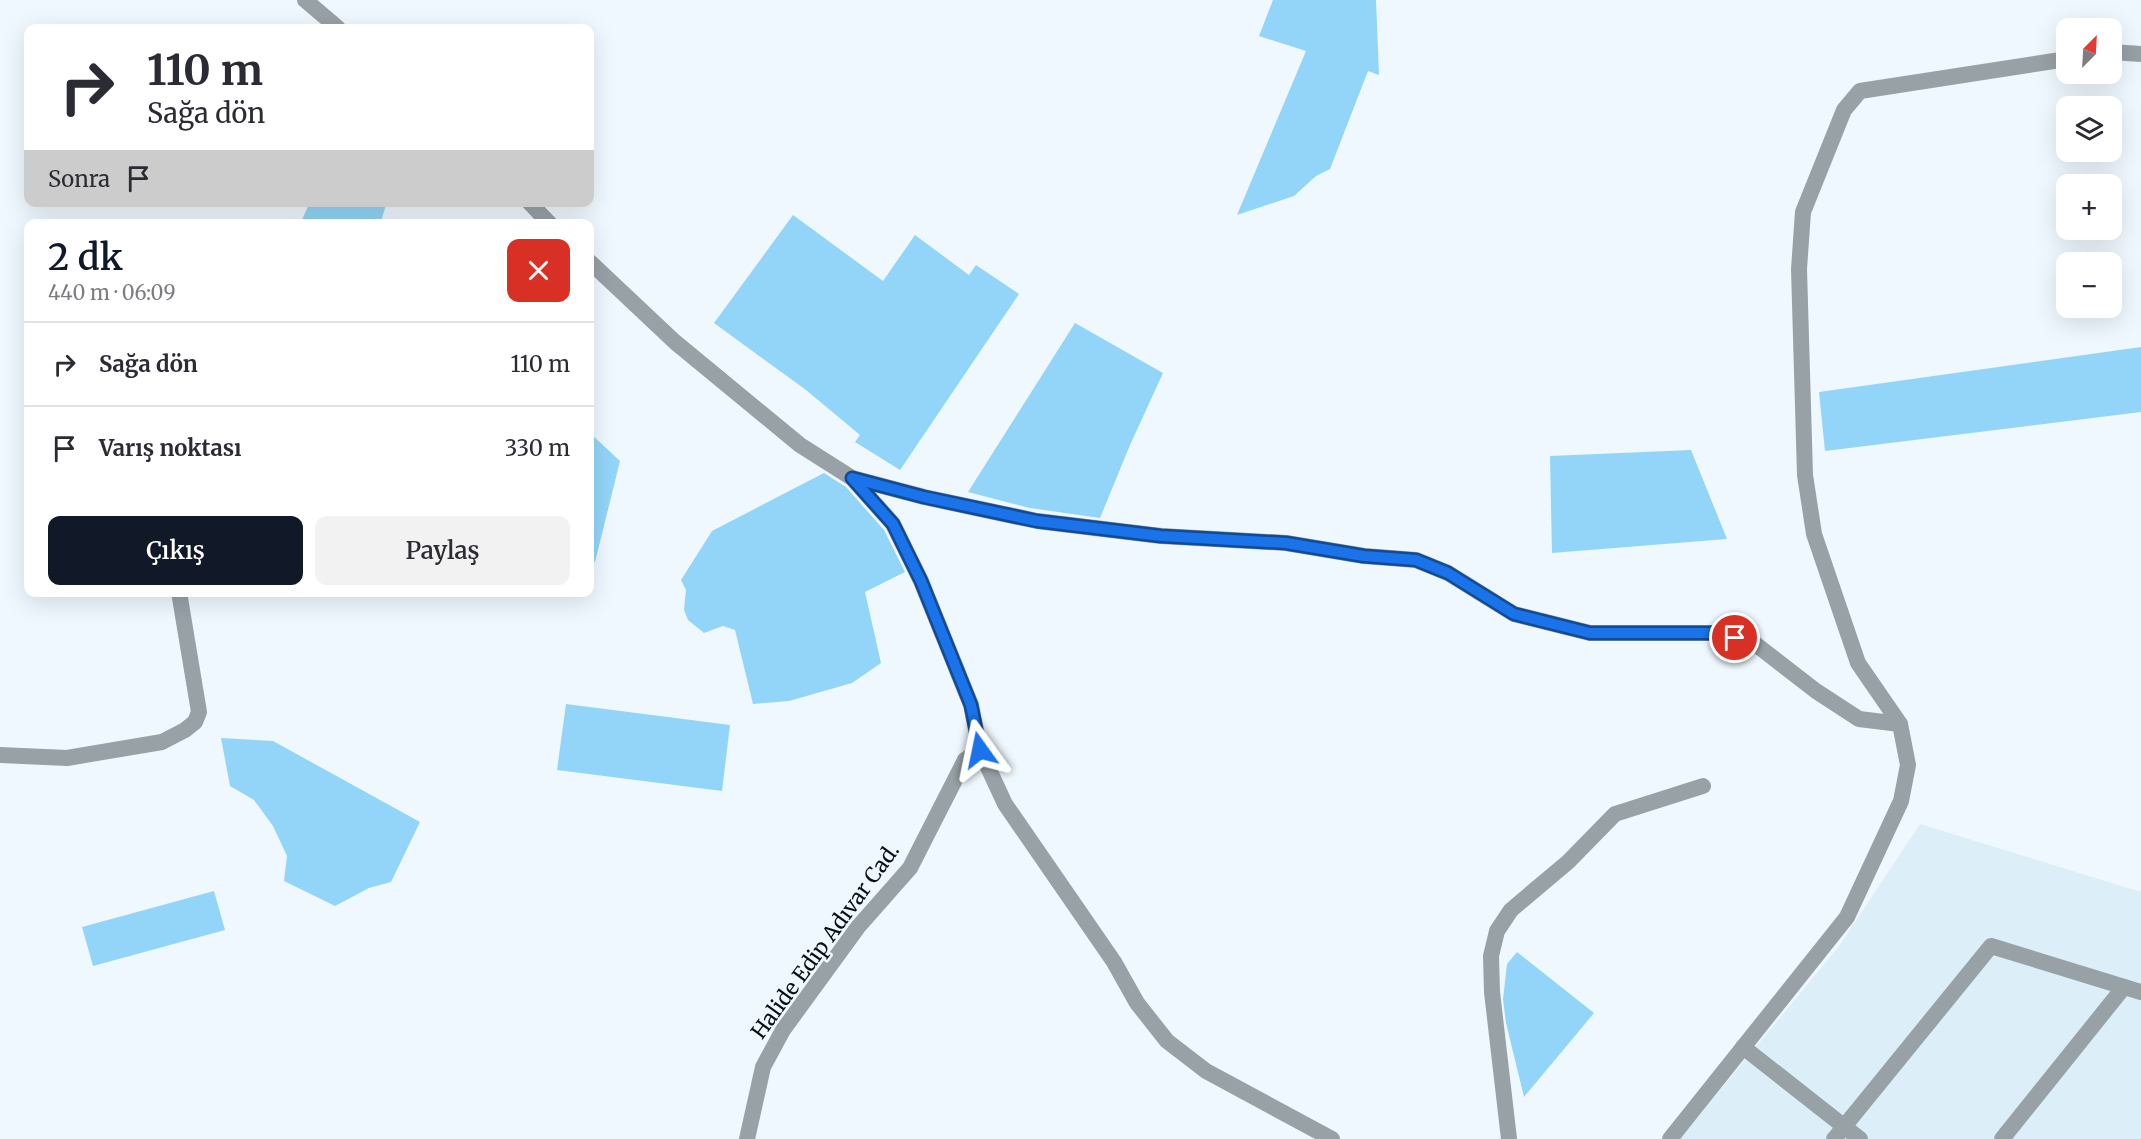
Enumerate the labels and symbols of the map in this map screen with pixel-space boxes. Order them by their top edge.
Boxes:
north arrow [2056,18,2122,84]
pin [1709,612,1760,663]
position arrow [948,718,1012,782]
street label: Halide Edip Adıvar Cad. [745,838,905,1044]

